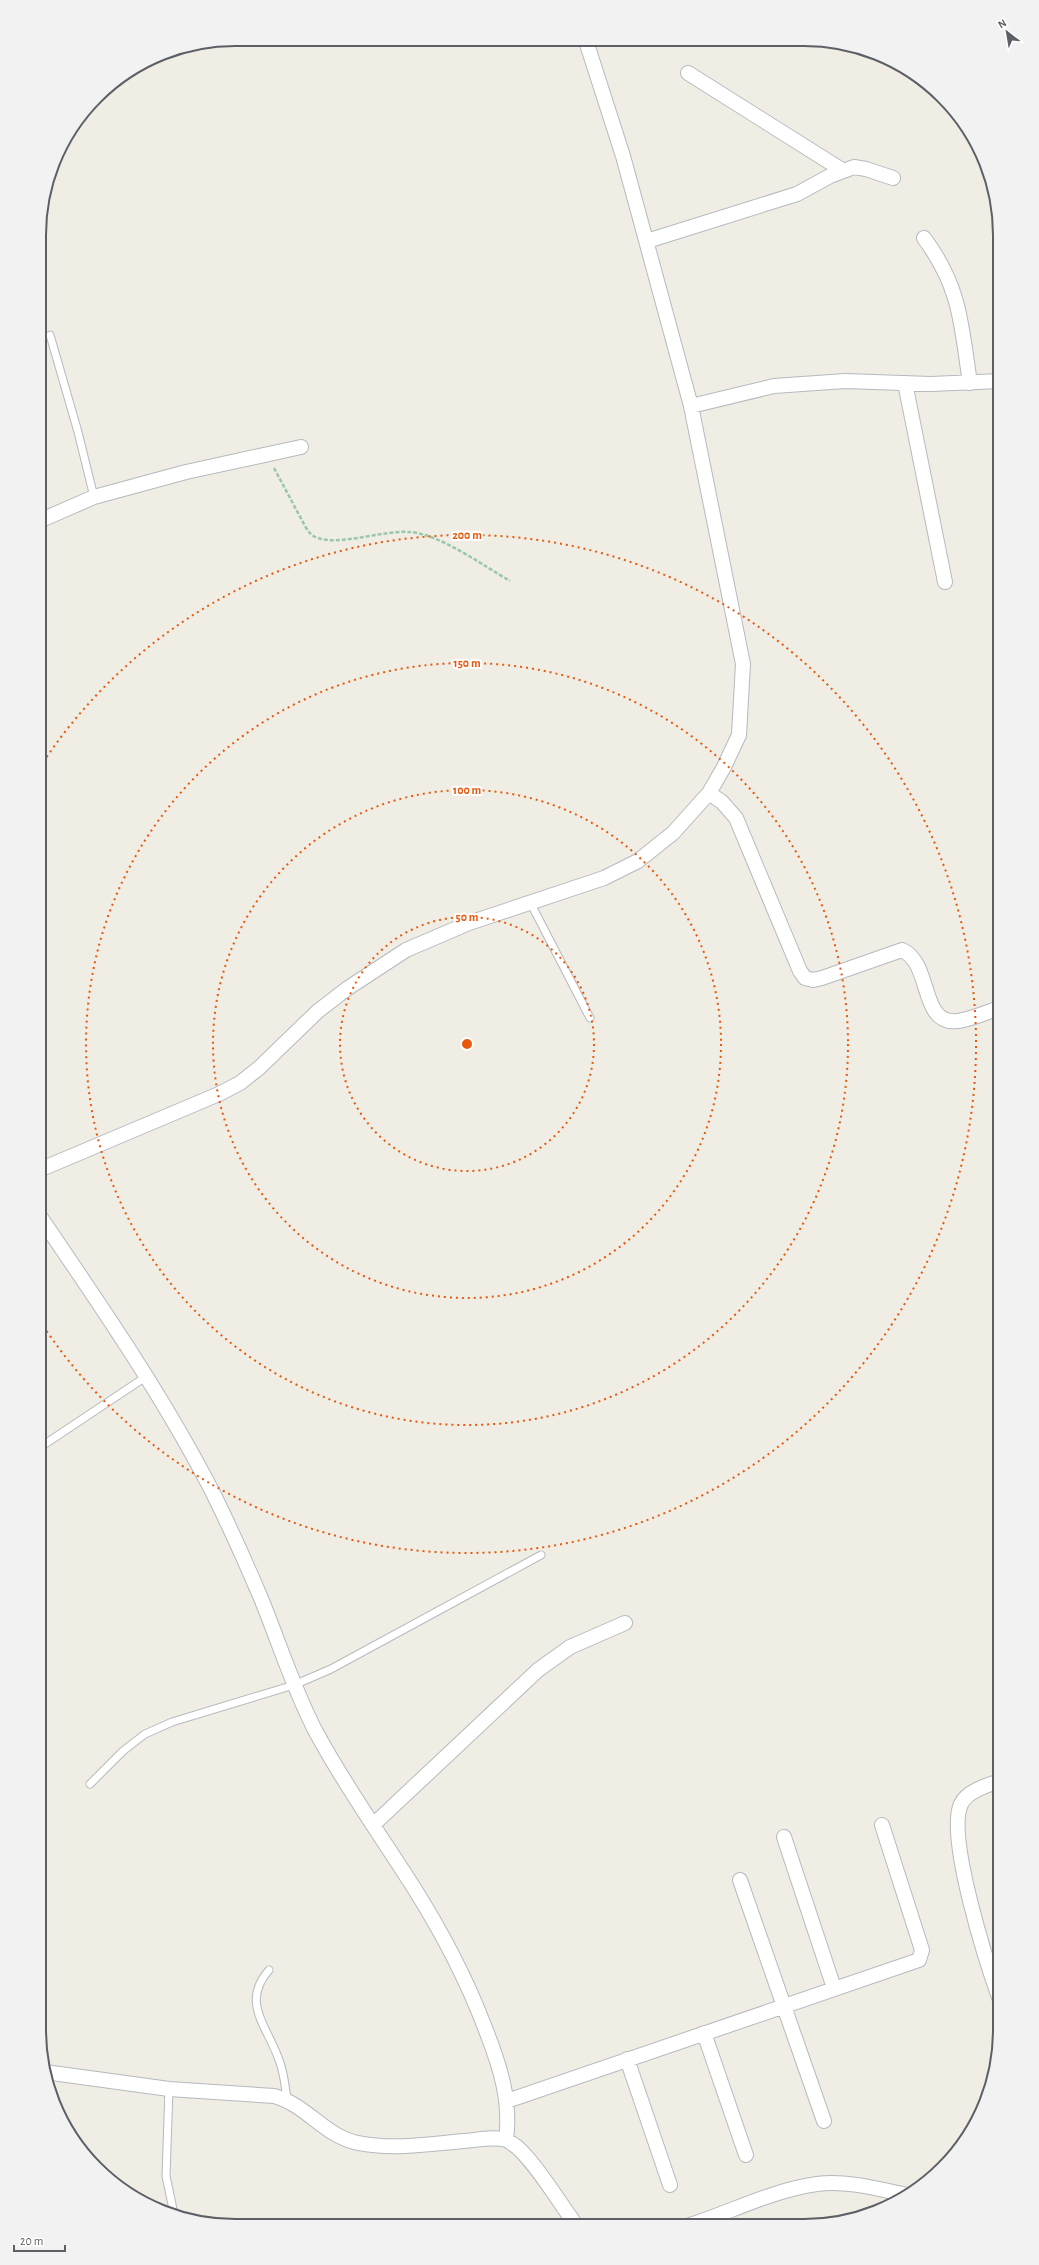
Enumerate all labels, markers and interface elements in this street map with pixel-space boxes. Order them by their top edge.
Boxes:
north arrow [987,12,1027,52]
text: N [996,17,1008,31]
text: 200 m [452,529,482,541]
text: 150 m [453,657,481,669]
text: 100 m [453,784,481,796]
text: 50 m [456,911,479,923]
centre of rings [460,1037,474,1051]
scale bar [14,2227,65,2253]
text: 20 m [20,2235,43,2247]

